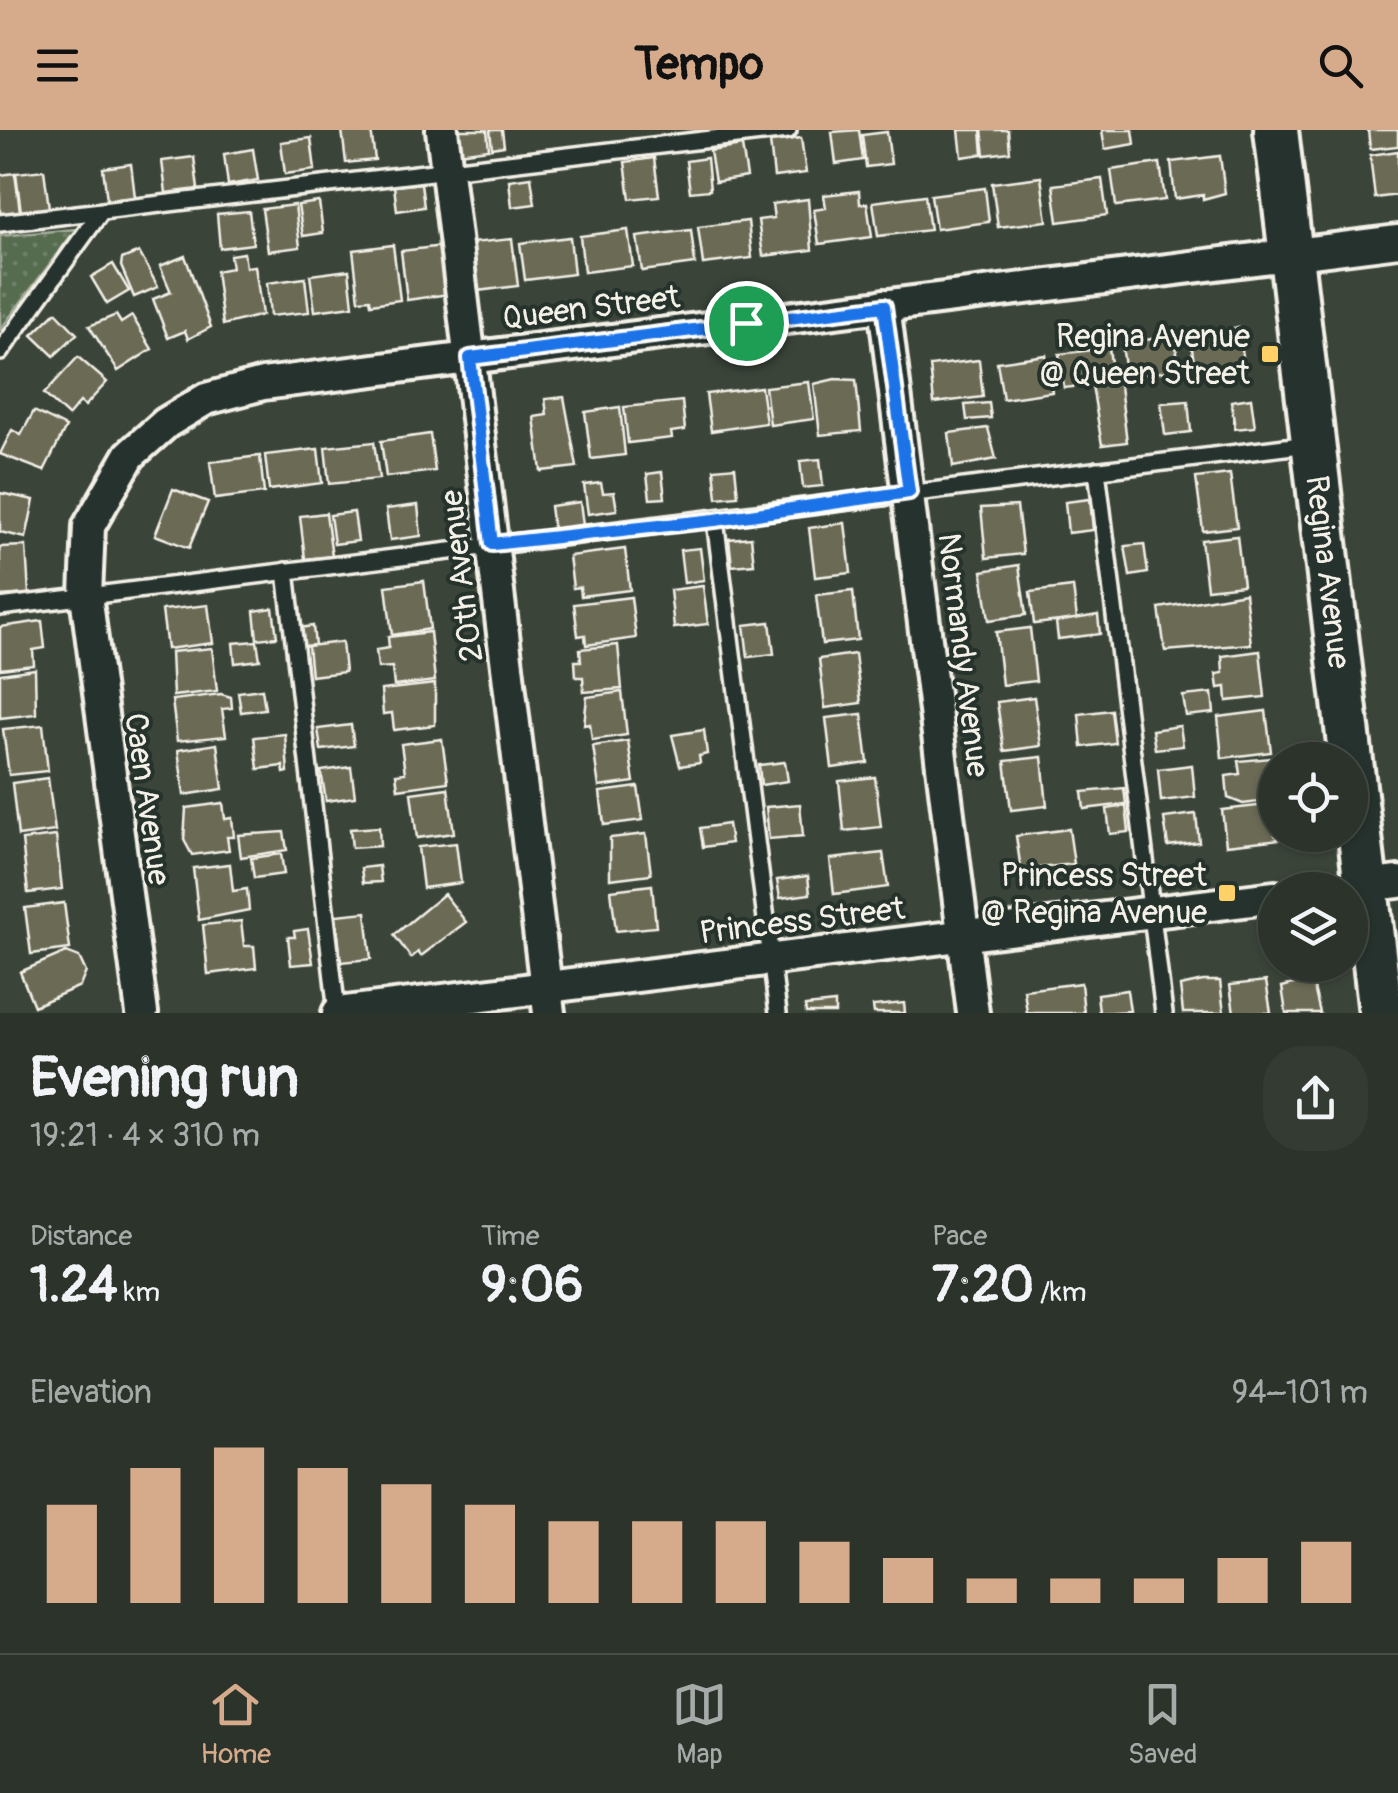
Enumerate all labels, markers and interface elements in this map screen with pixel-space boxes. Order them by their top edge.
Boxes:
text: Tempo [634,37,764,93]
icon: menu [30,38,85,93]
icon: search [1313,38,1368,93]
street label: Queen Street [500,277,682,339]
pin [704,281,789,366]
icon: arrive [719,296,774,351]
place label: Regina Avenue @ Queen Street [1039,317,1250,394]
marker: Regina Avenue @ Queen Street [1259,343,1281,365]
street label: Regina Avenue [1296,473,1359,671]
street label: 20th Avenue [432,487,492,664]
street label: Normandy Avenue [928,531,998,780]
street label: Caen Avenue [115,711,179,888]
map controls [1258,742,1368,982]
button: locate [1258,742,1368,852]
place label: Princess Street @ Regina Avenue [980,856,1207,933]
button: layers [1258,872,1368,982]
marker: Princess Street @ Regina Avenue [1216,882,1238,904]
street label: Princess Street [697,889,907,953]
text: Evening run [30,1044,299,1113]
button: share [1263,1046,1368,1151]
text: 19:21 · 4 × 310 m [30,1116,260,1156]
text: Distance [30,1219,132,1254]
text: Time [481,1219,540,1254]
text: Pace [932,1219,987,1254]
text: 1.24 [30,1254,117,1317]
text: 9:06 [481,1254,583,1317]
text: 7:20 [932,1254,1034,1317]
text: km [117,1275,160,1310]
text: /km [1034,1275,1087,1310]
text: Elevation [30,1373,152,1413]
text: 94–101 m [1232,1373,1368,1413]
tab: Home [200,1677,271,1772]
tab: Map [672,1677,727,1772]
tab: Saved [1128,1677,1197,1772]

